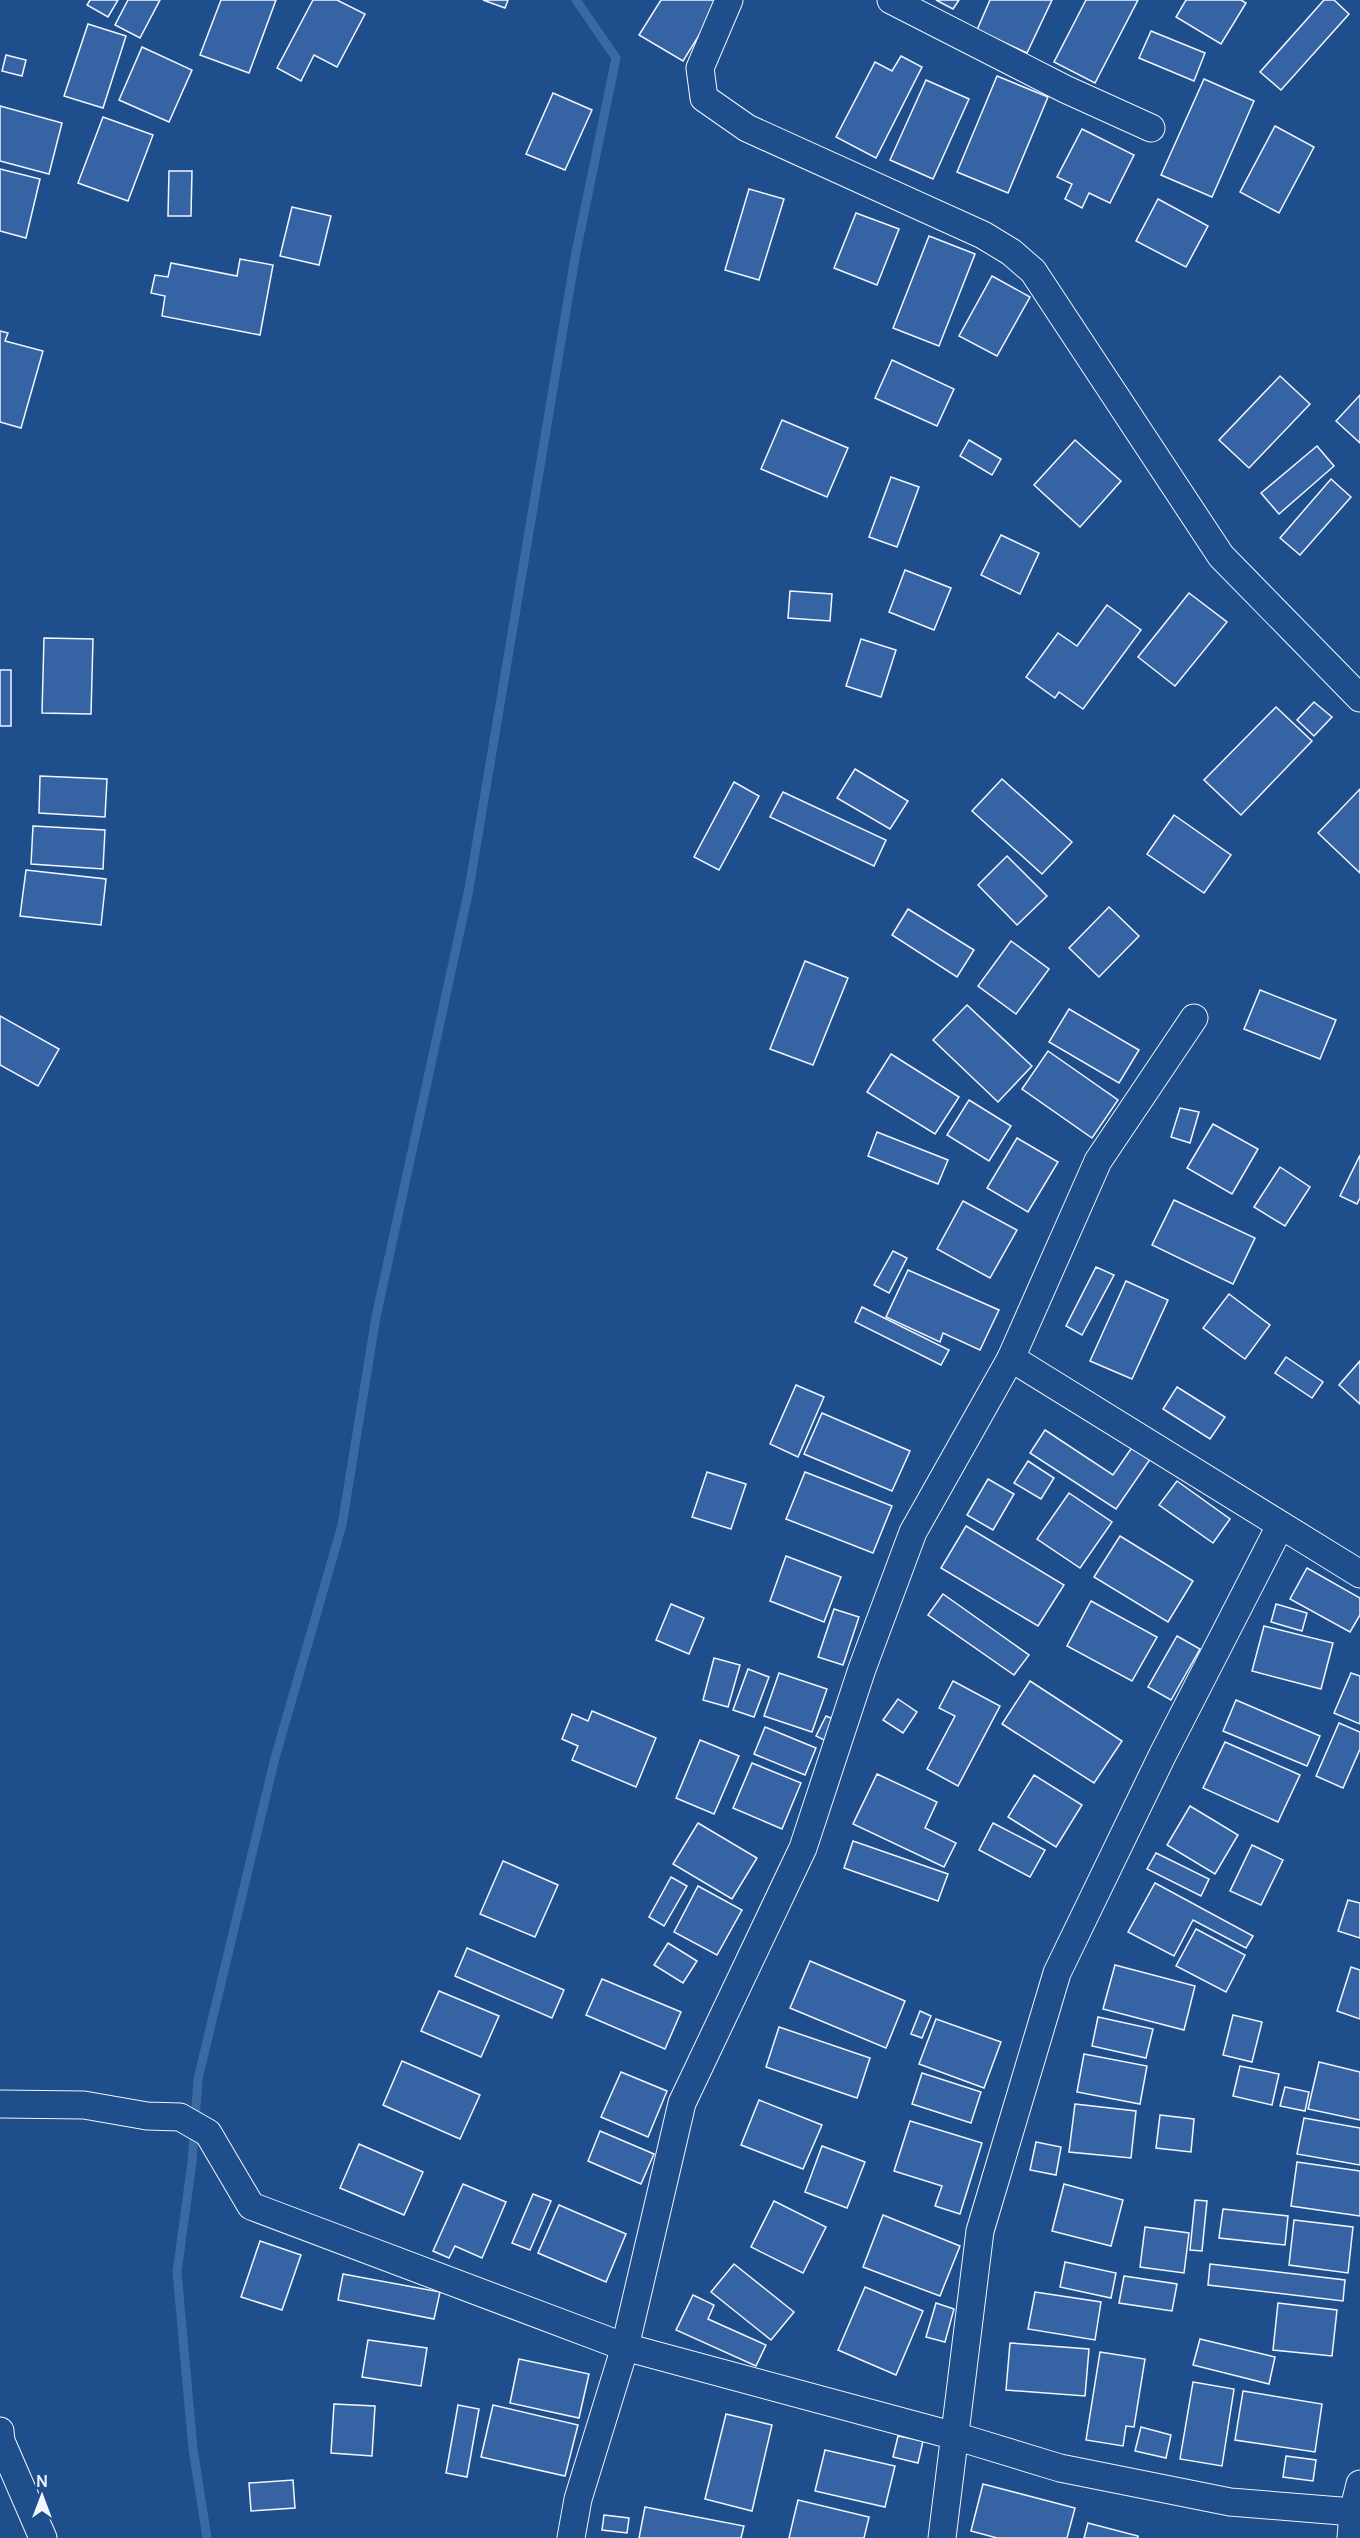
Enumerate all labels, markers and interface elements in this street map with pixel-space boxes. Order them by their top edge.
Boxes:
north arrow [12,2466,72,2526]
text: N [36,2470,48,2492]

